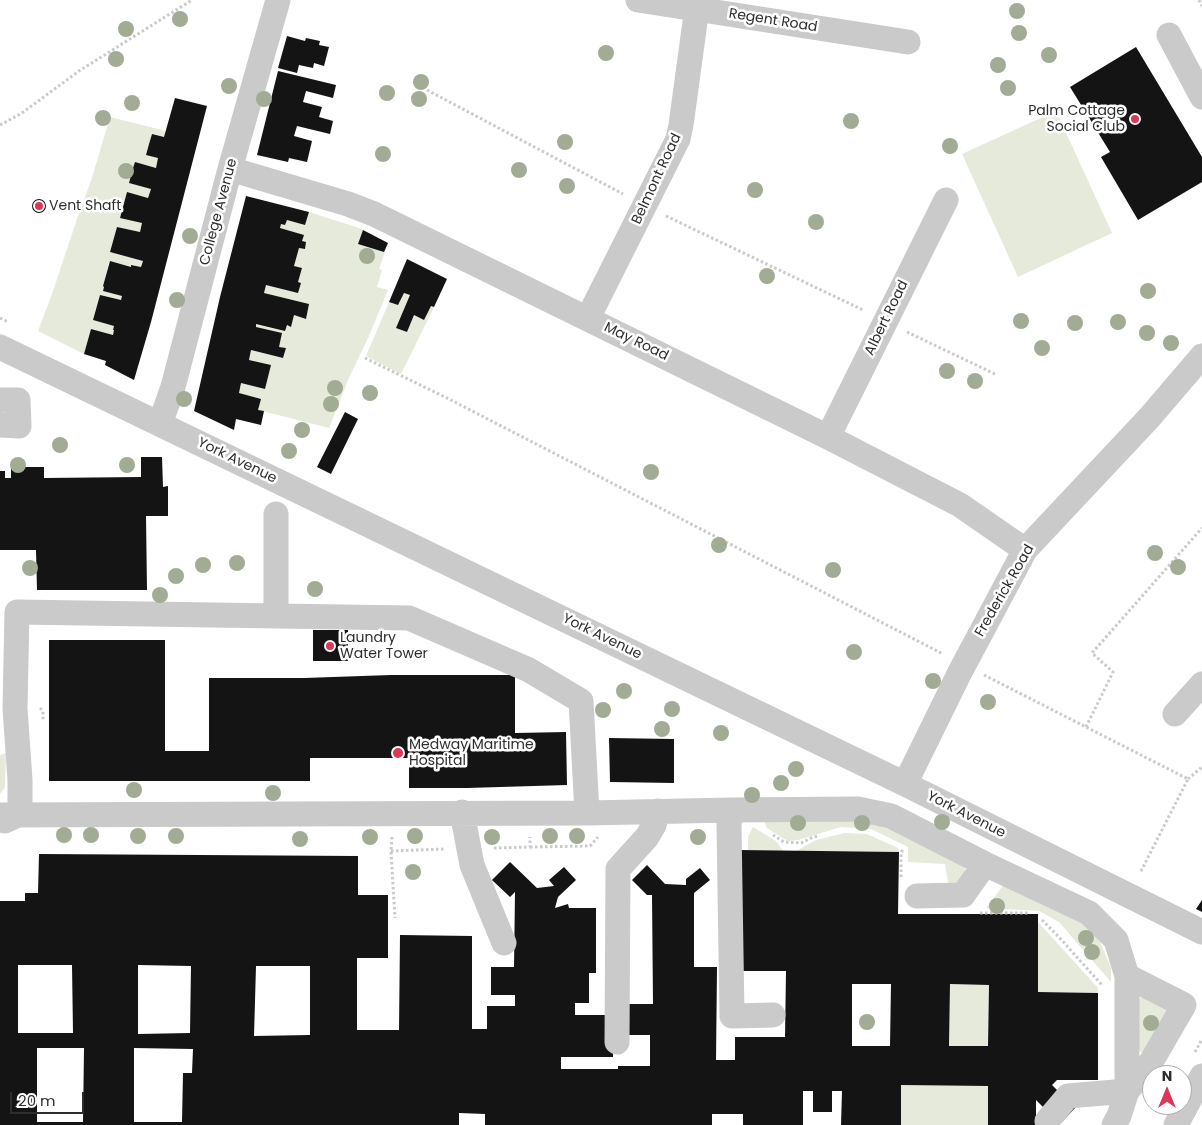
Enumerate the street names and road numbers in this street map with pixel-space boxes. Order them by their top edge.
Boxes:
street label: Regent Road [727,6,819,36]
street label: Belmont Road [629,131,685,227]
street label: College Avenue [197,157,241,267]
street label: Albert Road [862,278,912,358]
street label: May Road [601,319,671,365]
street label: York Avenue [195,435,279,487]
street label: Frederick Road [972,542,1038,640]
street label: York Avenue [560,611,644,663]
street label: York Avenue [924,788,1008,842]

